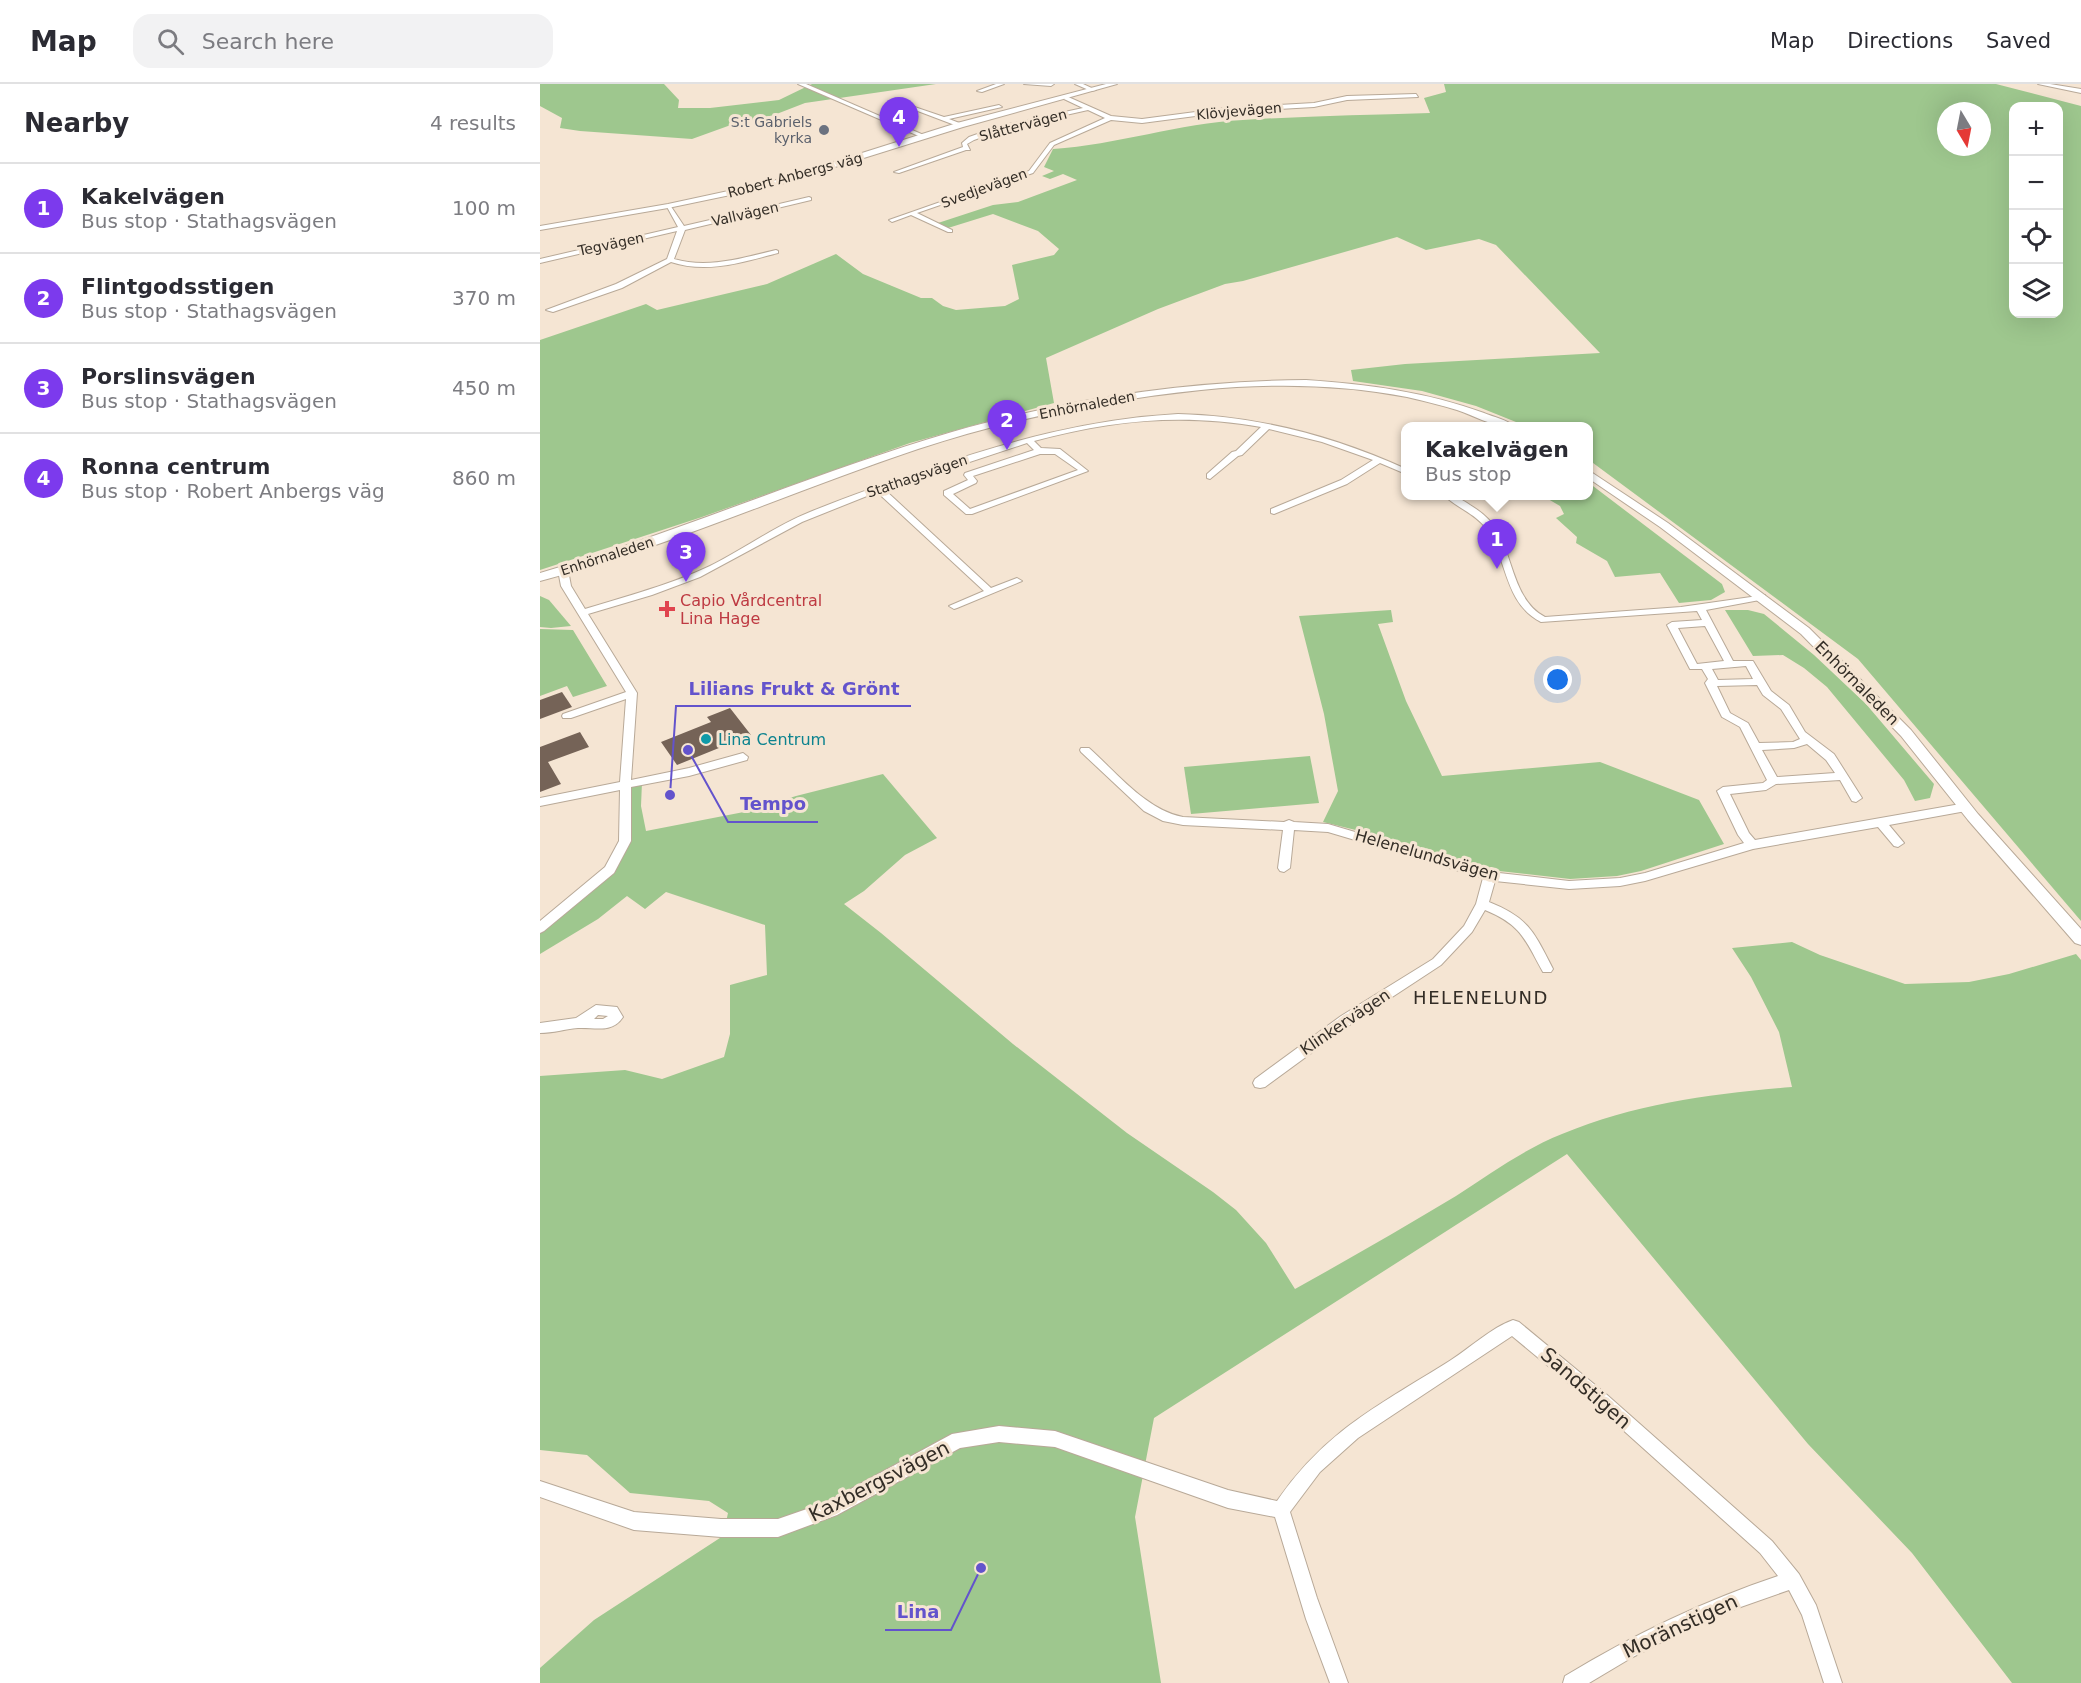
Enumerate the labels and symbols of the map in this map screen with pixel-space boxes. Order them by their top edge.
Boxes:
pin: 4 [880,98,918,147]
street label: Klövjevägen [1196,99,1282,123]
north arrow [1937,102,1991,156]
street label: Slåttervägen [977,106,1069,144]
place label: S:t Gabriels kyrka [731,114,812,146]
marker: S:t Gabriels kyrka [817,123,831,137]
street label: Robert Anbergs väg [726,149,864,201]
street label: Svedjevägen [939,165,1029,211]
street label: Vallvägen [710,199,780,229]
street label: Tegvägen [576,229,645,259]
street label: Enhörnaleden [1038,388,1136,422]
pin: 2 [988,400,1026,450]
street label: Stathagsvägen [865,451,969,501]
pin: 1 [1478,520,1516,569]
pin: 3 [666,532,706,582]
street label: Enhörnaleden [558,533,656,579]
place label: Capio Vårdcentral Lina Hage [680,591,822,628]
marker: Capio Vårdcentral Lina Hage [658,600,676,618]
street label: Enhörnaleden [1811,637,1903,729]
your location [1543,665,1572,694]
callout: Lilians Frukt & Grönt [676,670,911,706]
text: Lilians Frukt & Grönt [689,678,900,699]
place label: Lina Centrum [718,730,826,749]
marker: Lina Centrum [699,732,713,746]
callout: Tempo [728,786,818,822]
text: Tempo [740,793,806,814]
street label: Helenelundsvägen [1353,825,1501,885]
street label: Klinkervägen [1297,985,1393,1059]
district label: HELENELUND [1413,987,1549,1008]
street label: Sandstigen [1536,1342,1636,1434]
street label: Kaxbergsvägen [805,1435,953,1527]
street label: Moränstigen [1619,1589,1741,1663]
callout: Lina [885,1594,951,1630]
text: Lina [897,1601,939,1622]

